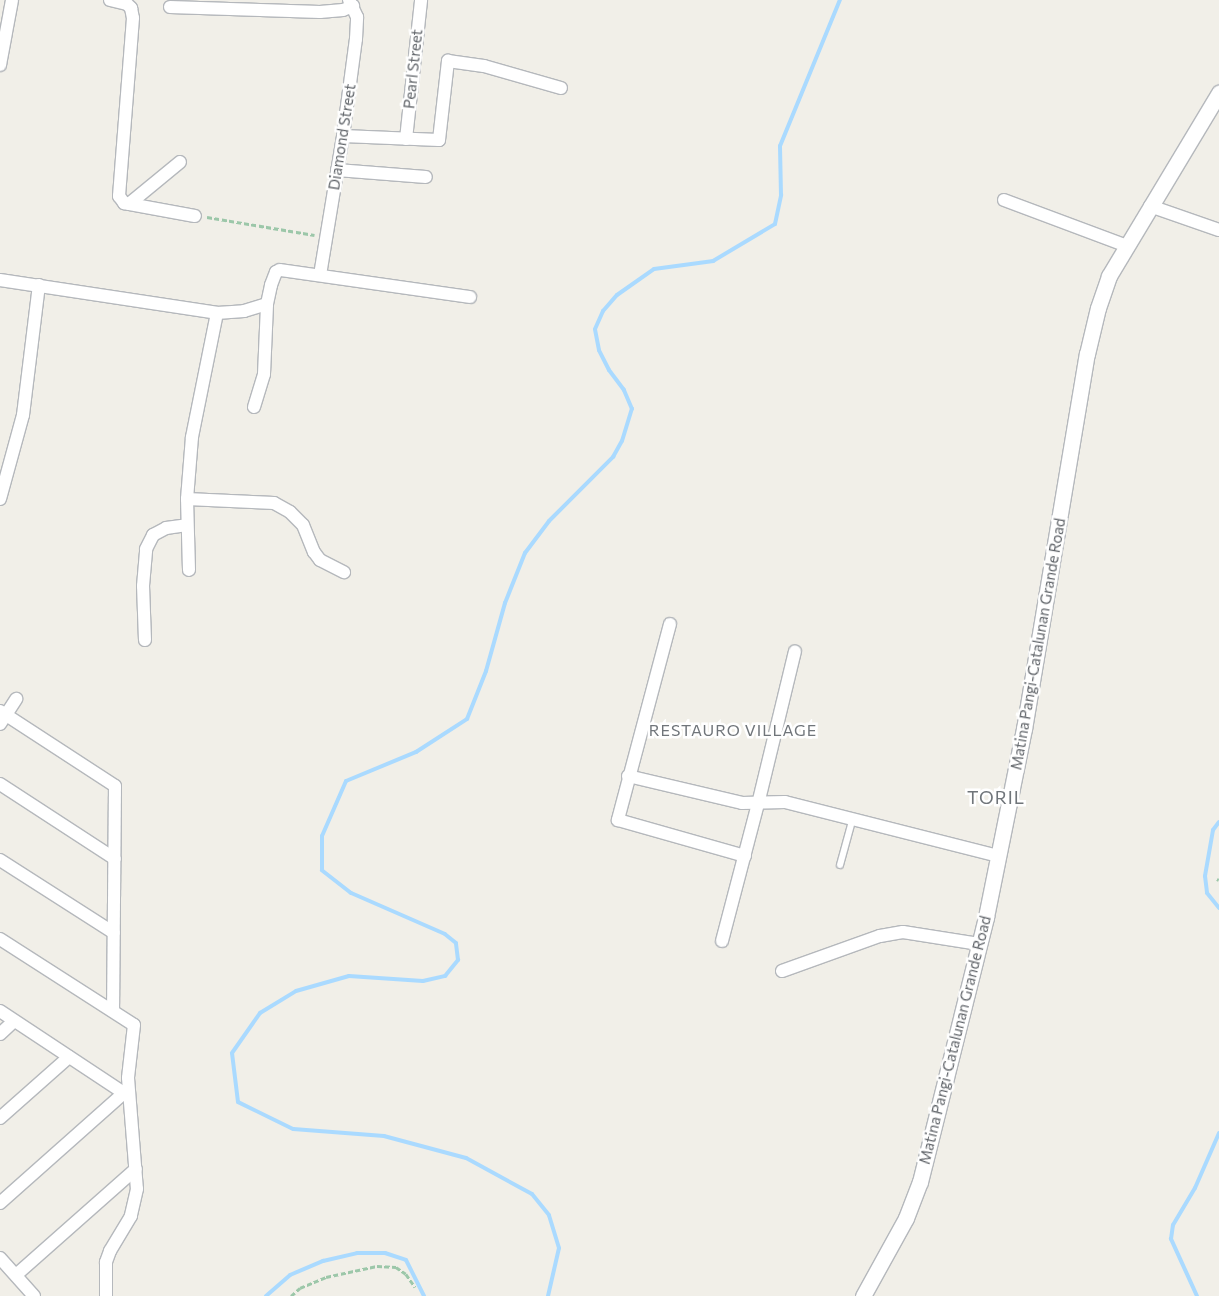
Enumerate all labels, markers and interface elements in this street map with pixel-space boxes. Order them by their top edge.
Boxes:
street label: Pearl Street [400,28,426,110]
street label: Diamond Street [325,83,359,191]
street label: Matina Pangi-Catalunan Grande Road [1007,517,1069,771]
district label: RESTAURO VILLAGE [647,720,819,740]
district label: TORIL [966,786,1026,808]
street label: Matina Pangi-Catalunan Grande Road [915,914,995,1166]

